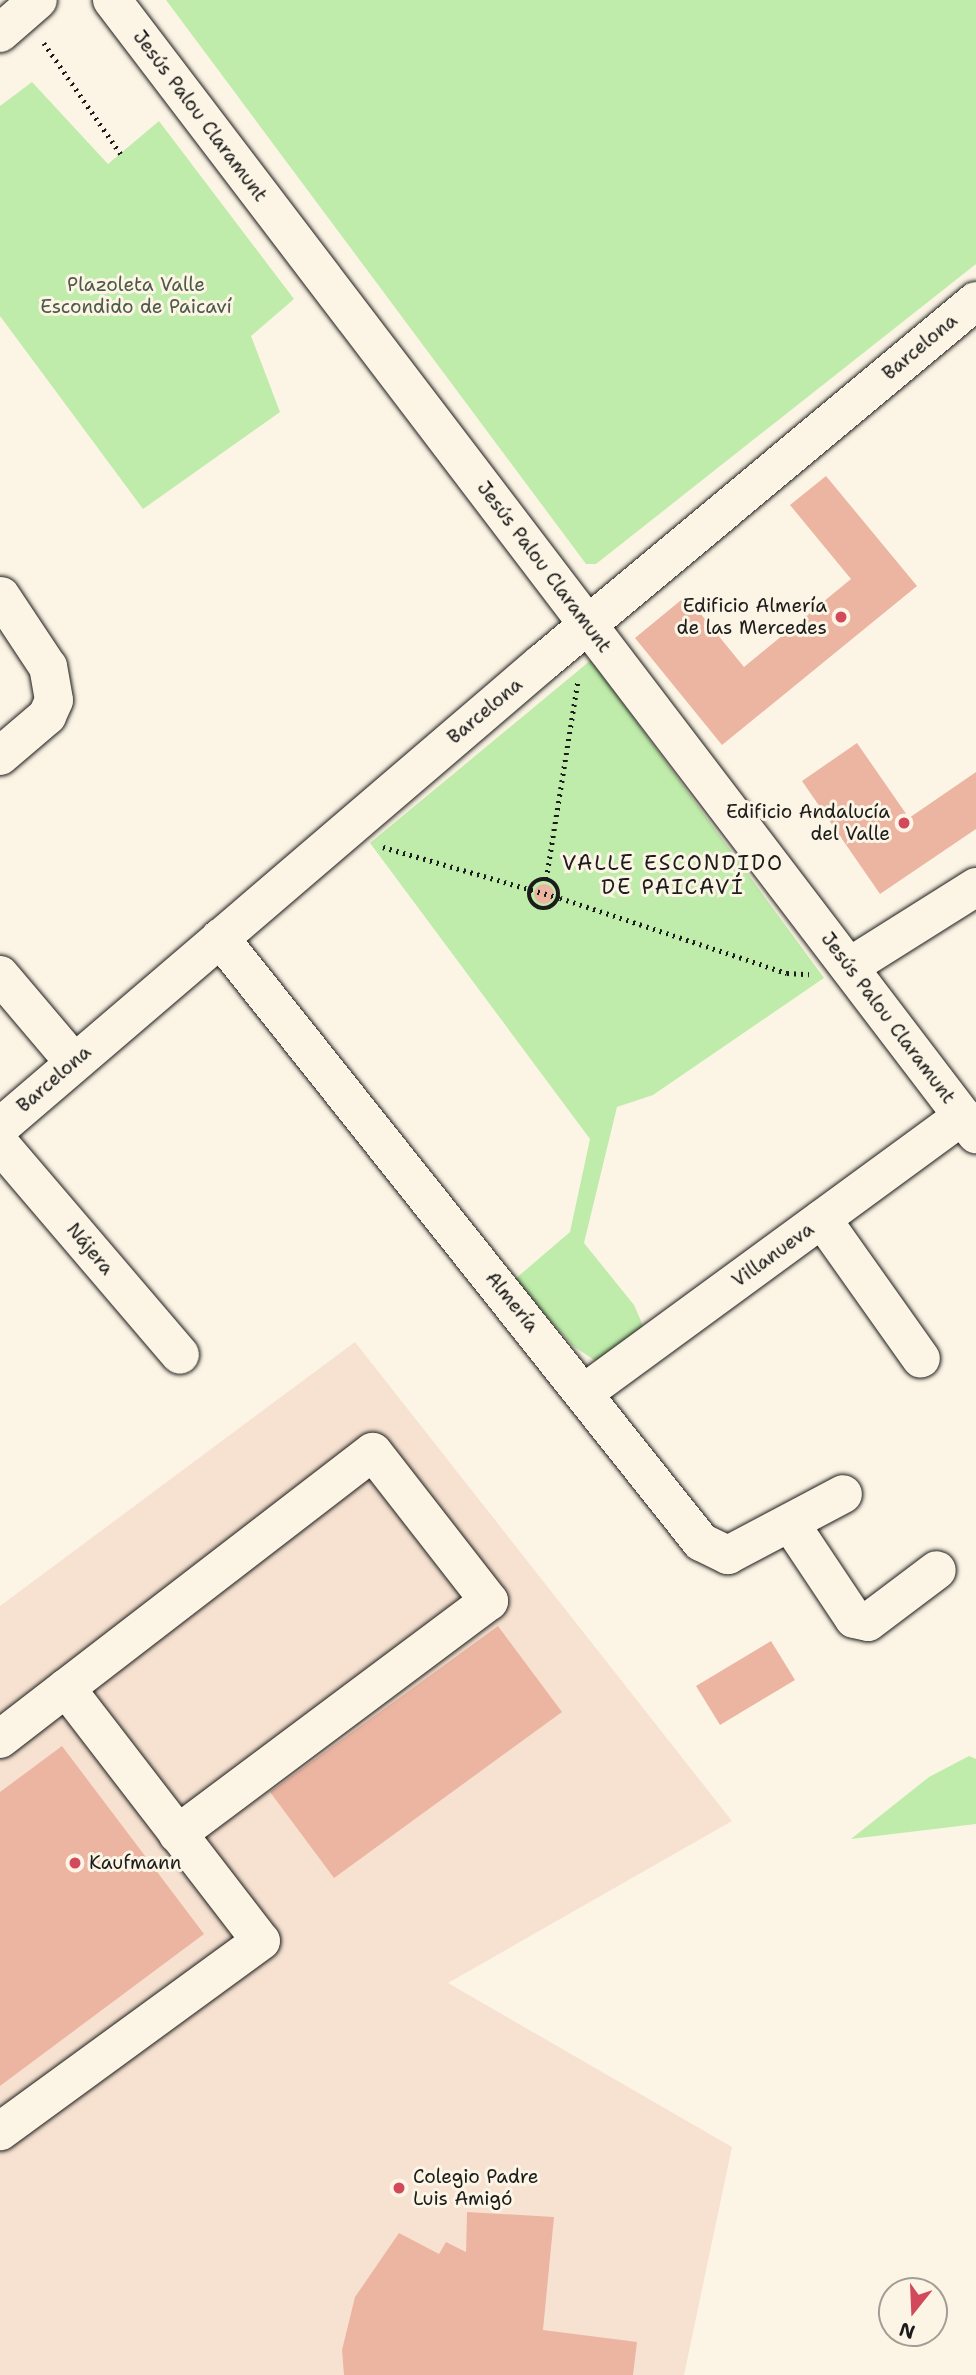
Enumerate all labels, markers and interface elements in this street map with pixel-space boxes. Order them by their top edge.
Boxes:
street label: Jesús Palou Claramunt [128,26,272,206]
park label: Plazoleta Valle Escondido de Paicaví [40,274,232,318]
street label: Barcelona [878,309,962,385]
street label: Jesús Palou Claramunt [472,477,616,657]
place label: Edificio Almería de las Mercedes [677,595,827,639]
marker: Edificio Almería de las Mercedes [833,609,849,625]
street label: Barcelona [443,673,527,749]
place label: Edificio Andalucía del Valle [726,801,890,845]
marker: Edificio Andalucía del Valle [896,815,912,831]
district label: VALLE ESCONDIDO DE PAICAVÍ [564,850,782,900]
street label: Jesús Palou Claramunt [816,928,960,1108]
street label: Barcelona [12,1041,96,1117]
street label: Nájera [62,1218,118,1280]
street label: Villanueva [728,1218,818,1292]
street label: Almería [481,1267,543,1337]
place label: Kaufmann [89,1852,181,1874]
marker: Kaufmann [67,1855,83,1871]
place label: Colegio Padre Luis Amigó [413,2166,538,2210]
marker: Colegio Padre Luis Amigó [391,2180,407,2196]
north arrow [878,2277,948,2347]
text: N [896,2316,918,2345]

